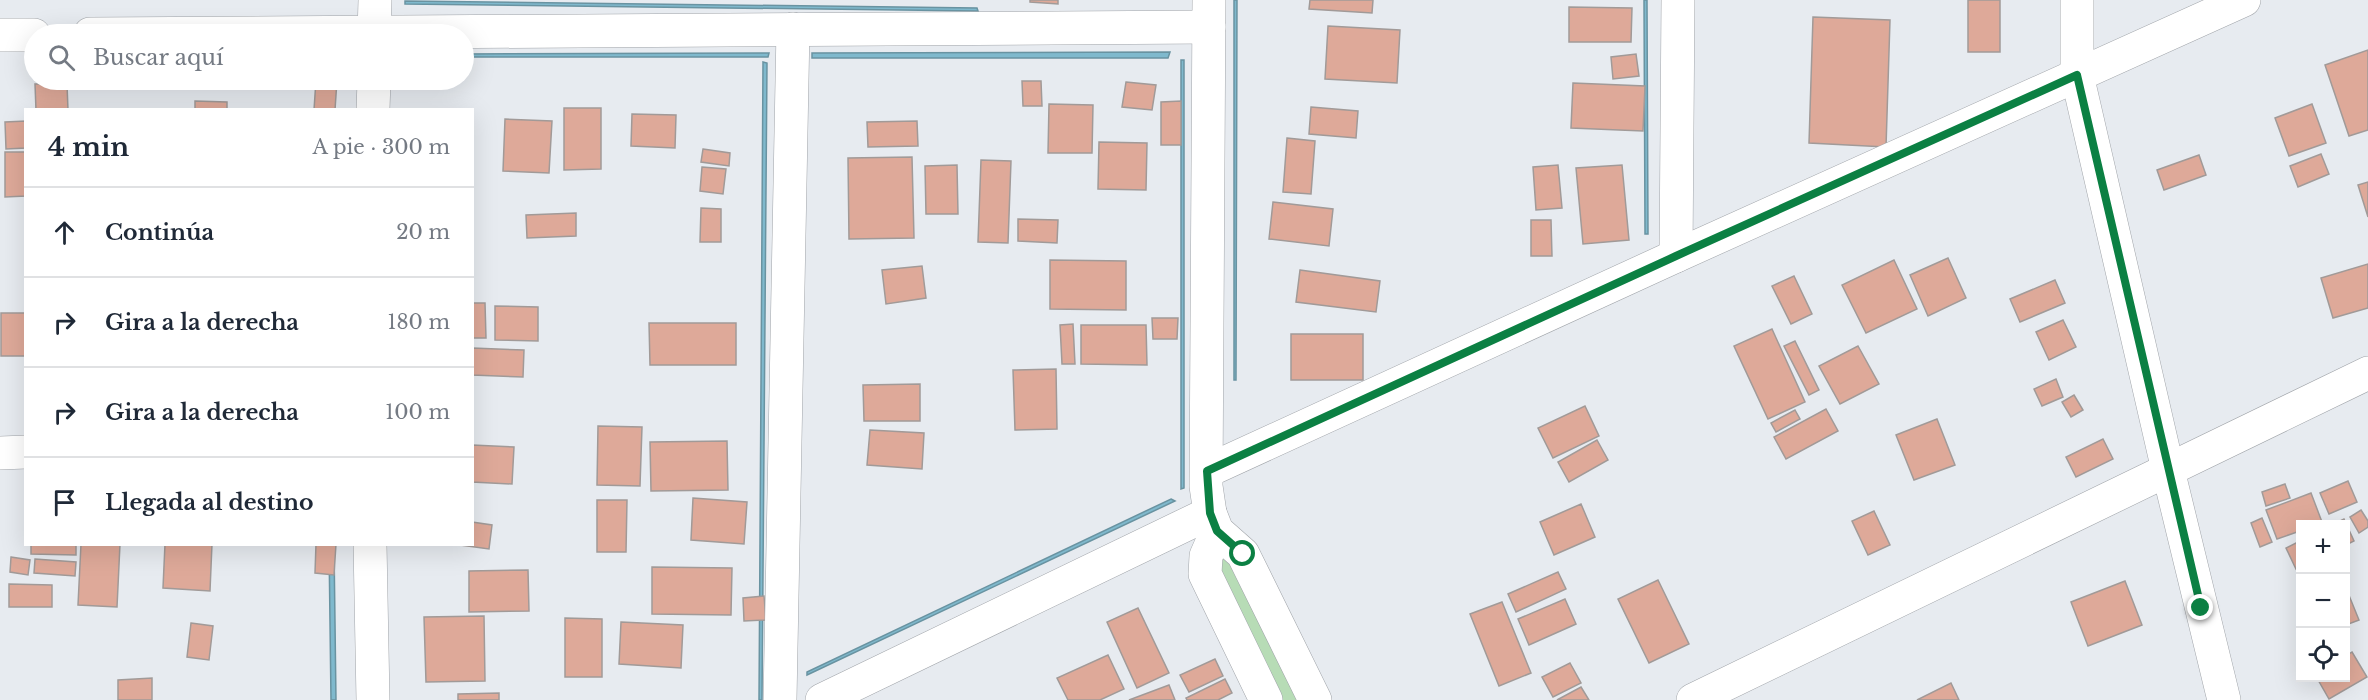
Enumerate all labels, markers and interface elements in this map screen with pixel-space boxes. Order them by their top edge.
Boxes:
search box [24,24,474,90]
icon: search [45,41,78,74]
text: Buscar aquí [93,44,224,71]
text: 4 min [48,131,129,163]
text: A pie · 300 m [313,135,450,159]
icon: ahead [48,216,81,249]
text: Continúa [105,219,214,246]
text: 20 m [396,220,450,244]
icon: right [48,306,81,339]
text: Gira a la derecha [105,309,299,336]
text: 180 m [387,310,450,334]
icon: right [48,396,81,429]
text: Gira a la derecha [105,399,299,426]
text: 100 m [385,400,450,424]
icon: arrive [48,486,81,519]
text: Llegada al destino [105,489,314,516]
map controls [2296,520,2350,682]
button: + [2296,520,2350,574]
route start [1229,540,1255,566]
button: − [2296,574,2350,628]
route end [2187,594,2213,620]
button: locate [2296,628,2350,682]

